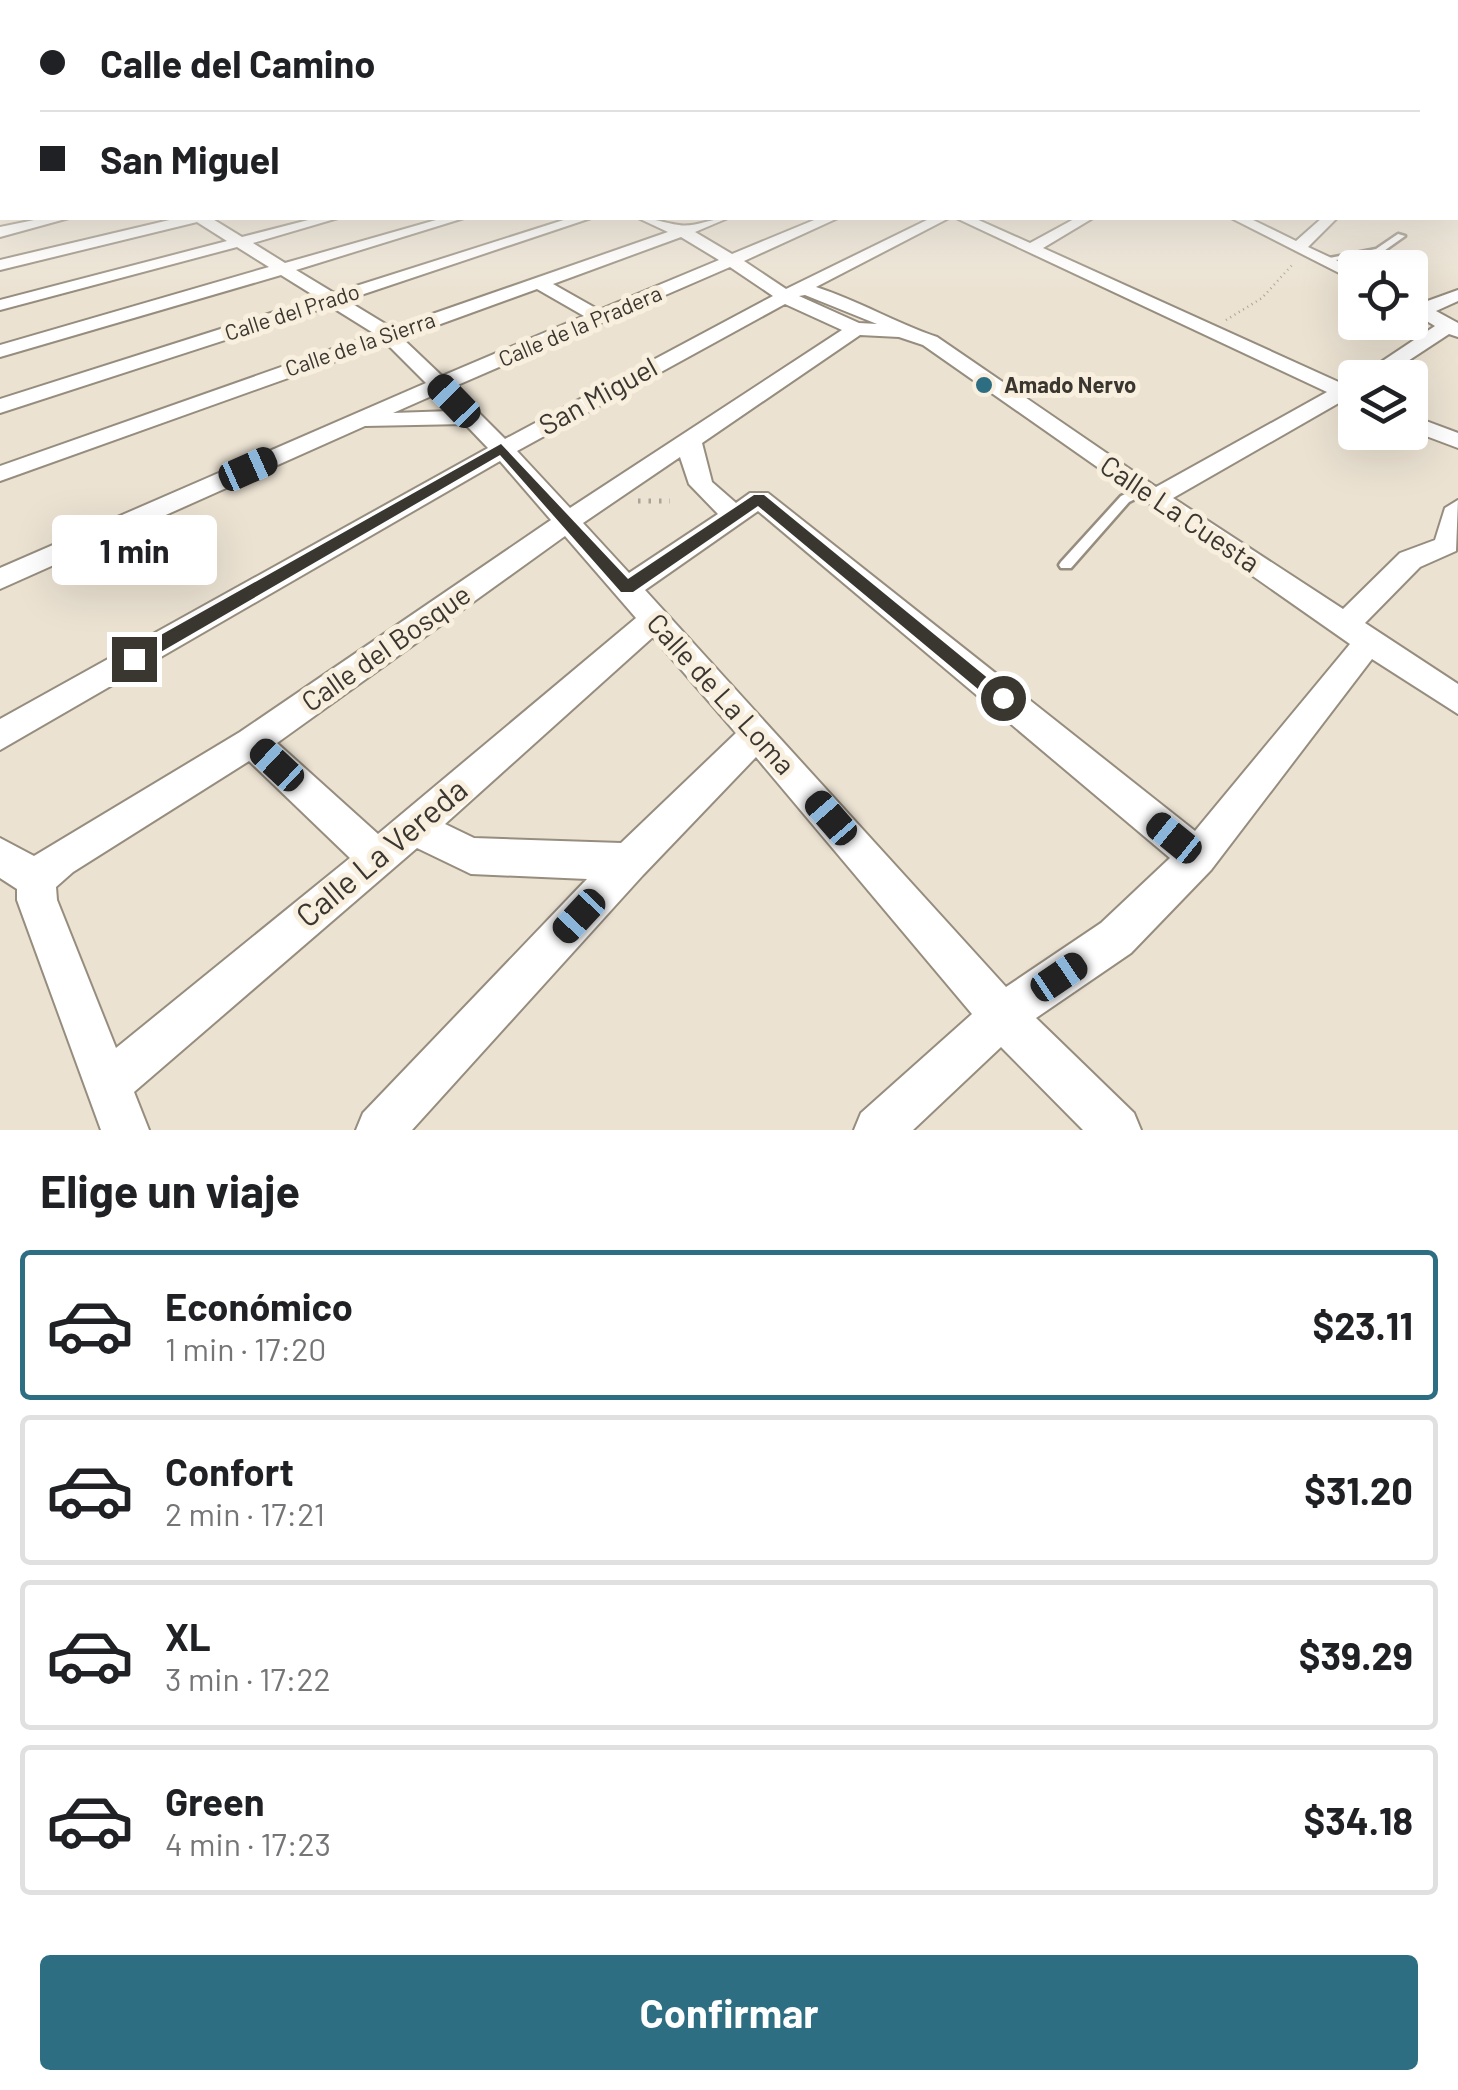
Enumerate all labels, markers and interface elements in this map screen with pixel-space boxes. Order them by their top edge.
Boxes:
text: Calle del Camino [100,40,375,86]
text: San Miguel [100,136,280,182]
map controls [1338,250,1428,450]
button: locate [1338,250,1428,340]
street label: Calle del Prado [221,277,362,345]
street label: Calle de la Pradera [494,279,665,371]
street label: Calle de la Sierra [281,305,438,381]
street label: San Miguel [533,349,663,441]
button: layers [1338,360,1428,450]
car [422,369,486,433]
place label: Amado Nervo [1004,371,1136,397]
marker: Amado Nervo [973,374,995,396]
car [214,443,282,495]
street label: Calle La Cuesta [1094,447,1267,579]
callout: 1 min [52,514,216,584]
text: 1 min [99,531,170,569]
street label: Calle del Bosque [294,576,476,718]
street label: Calle de La Loma [641,606,803,781]
route end [112,637,157,682]
route start [981,676,1026,721]
car [245,734,309,796]
street label: Calle La Vereda [288,769,474,934]
car [800,786,862,850]
car [1141,807,1207,869]
car [548,884,610,948]
car [1026,948,1092,1006]
text: Elige un viaje [40,1163,300,1217]
icon: car [45,1280,135,1370]
text: Económico [165,1283,353,1329]
text: $23.11 [1313,1302,1413,1348]
text: 1 min · 17:20 [165,1329,326,1367]
icon: car [45,1445,135,1535]
text: Confort [165,1448,294,1494]
text: $31.20 [1304,1467,1413,1513]
text: 2 min · 17:21 [165,1494,325,1532]
icon: car [45,1610,135,1700]
text: XL [165,1613,211,1659]
text: $39.29 [1299,1632,1413,1678]
text: 3 min · 17:22 [165,1659,331,1697]
icon: car [45,1775,135,1865]
text: Green [165,1778,265,1824]
text: $34.18 [1303,1797,1413,1843]
text: 4 min · 17:23 [165,1824,331,1862]
button: Confirmar [40,1955,1418,2070]

